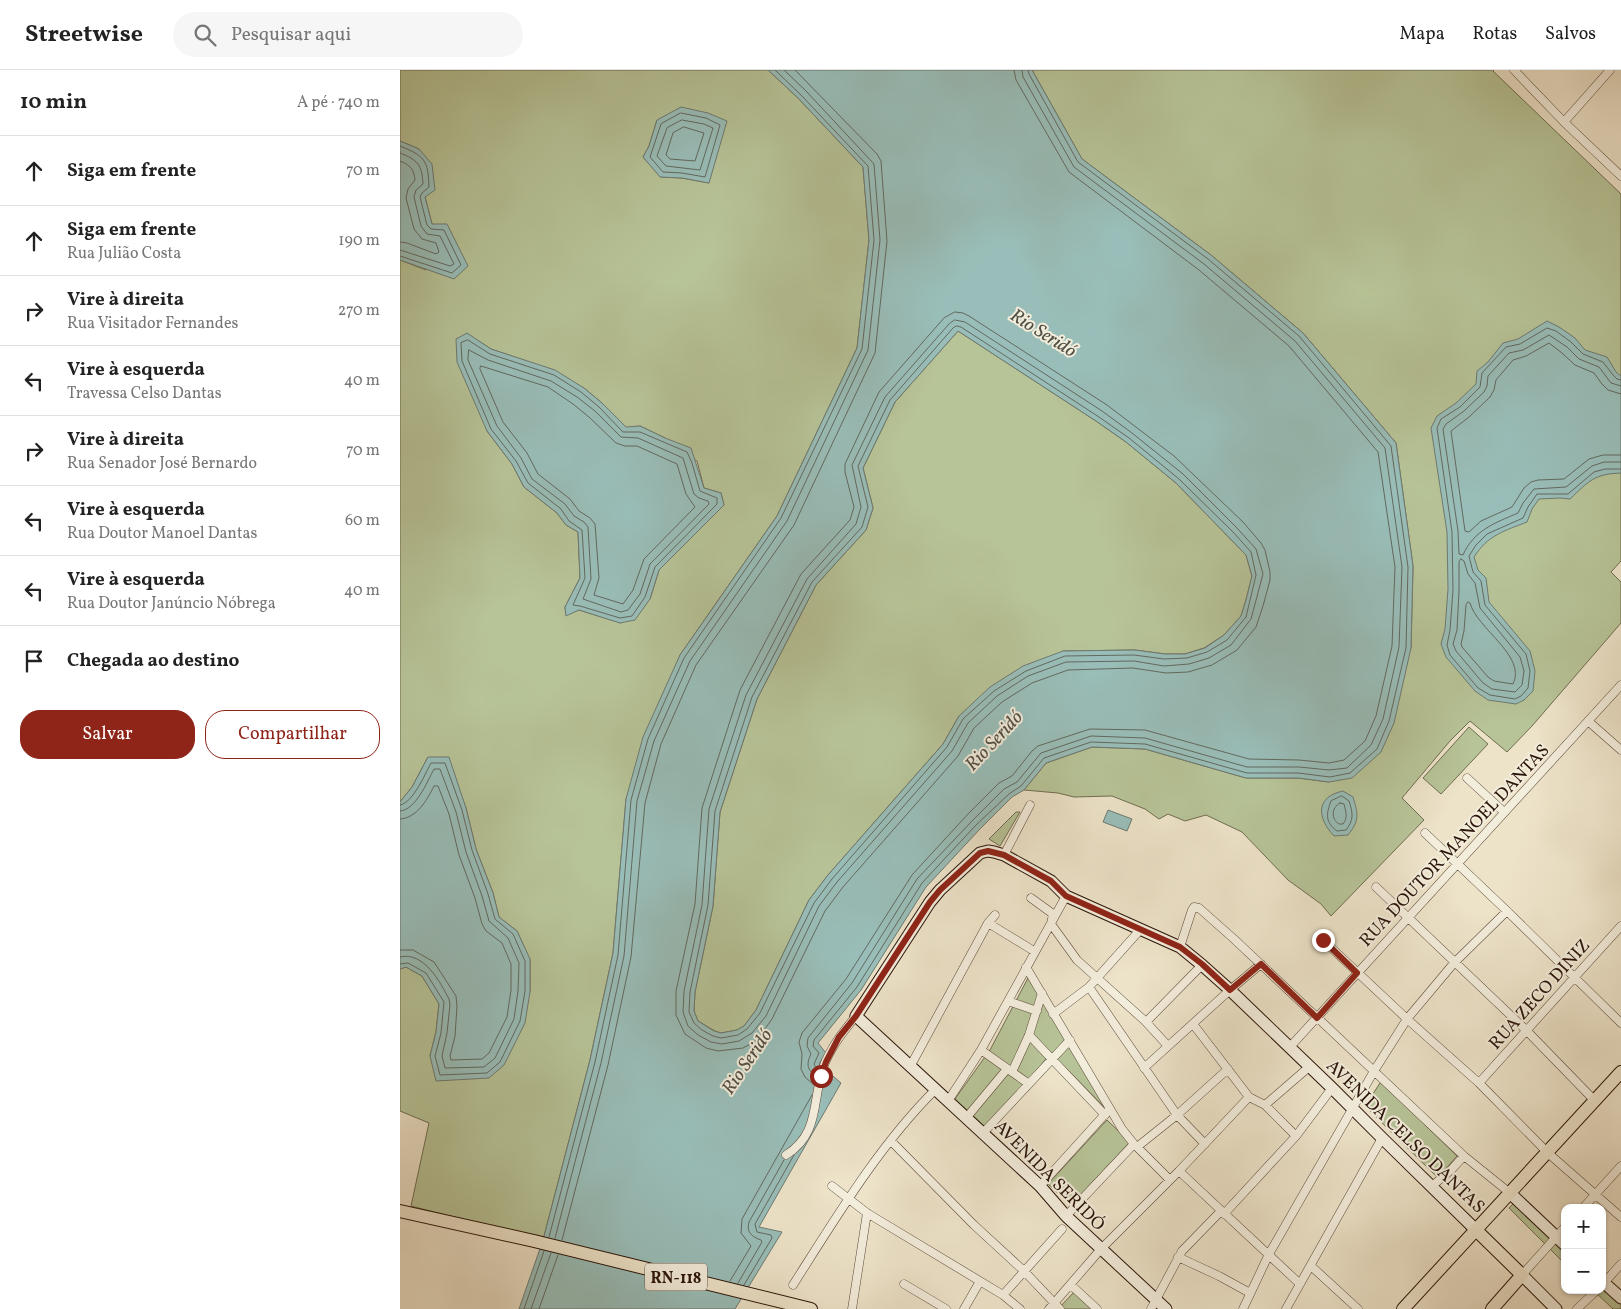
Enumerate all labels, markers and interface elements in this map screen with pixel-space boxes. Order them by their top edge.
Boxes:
search box [173,12,523,57]
text: Streetwise [25,18,143,52]
icon: search [191,21,219,49]
text: Pesquisar aqui [231,22,351,48]
text: Mapa [1400,22,1445,47]
text: Rotas [1473,22,1517,47]
text: Salvos [1545,22,1596,47]
text: 10 min [20,88,87,117]
text: A pé · 740 m [297,92,380,114]
icon: ahead [20,157,48,185]
text: Siga em frente [67,158,196,184]
text: 70 m [346,160,380,182]
text: Siga em frente [67,217,196,243]
icon: ahead [20,227,48,255]
text: 190 m [338,230,380,252]
text: Rua Julião Costa [67,243,181,265]
text: Vire à direita [67,287,184,313]
icon: right [20,297,48,325]
text: 270 m [338,300,380,322]
water label: Rio Seridó [1005,303,1082,365]
text: Rua Visitador Fernandes [67,313,238,335]
text: Vire à esquerda [67,357,205,383]
icon: left [20,367,48,395]
text: 40 m [344,370,380,392]
text: Travessa Celso Dantas [67,383,222,405]
text: Vire à direita [67,427,184,453]
icon: right [20,437,48,465]
text: 70 m [346,440,380,462]
text: Rua Senador José Bernardo [67,453,257,475]
text: Vire à esquerda [67,497,205,523]
icon: left [20,507,48,535]
text: 60 m [345,510,380,532]
text: Rua Doutor Manoel Dantas [67,523,257,545]
text: Vire à esquerda [67,567,205,593]
icon: left [20,577,48,605]
text: 40 m [344,580,380,602]
text: Rua Doutor Janúncio Nóbrega [67,593,276,615]
icon: arrive [20,647,48,675]
text: Chegada ao destino [67,648,239,674]
water label: Rio Seridó [960,705,1029,777]
button: Salvar [20,710,195,759]
button: Compartilhar [205,710,380,759]
street label: RUA DOUTOR MANOEL DANTAS [1354,739,1556,953]
route end [1312,929,1335,952]
street label: RUA ZECO DINIZ [1484,934,1597,1056]
water label: Rio Seridó [716,1024,779,1100]
street label: AVENIDA CELSO DANTAS [1320,1054,1490,1220]
route start [810,1065,833,1088]
street label: AVENIDA SERIDÓ [988,1115,1110,1237]
map controls [1561,1204,1606,1294]
button: + [1561,1204,1606,1249]
button: − [1561,1249,1606,1294]
road number: RN-118 [645,1264,707,1290]

